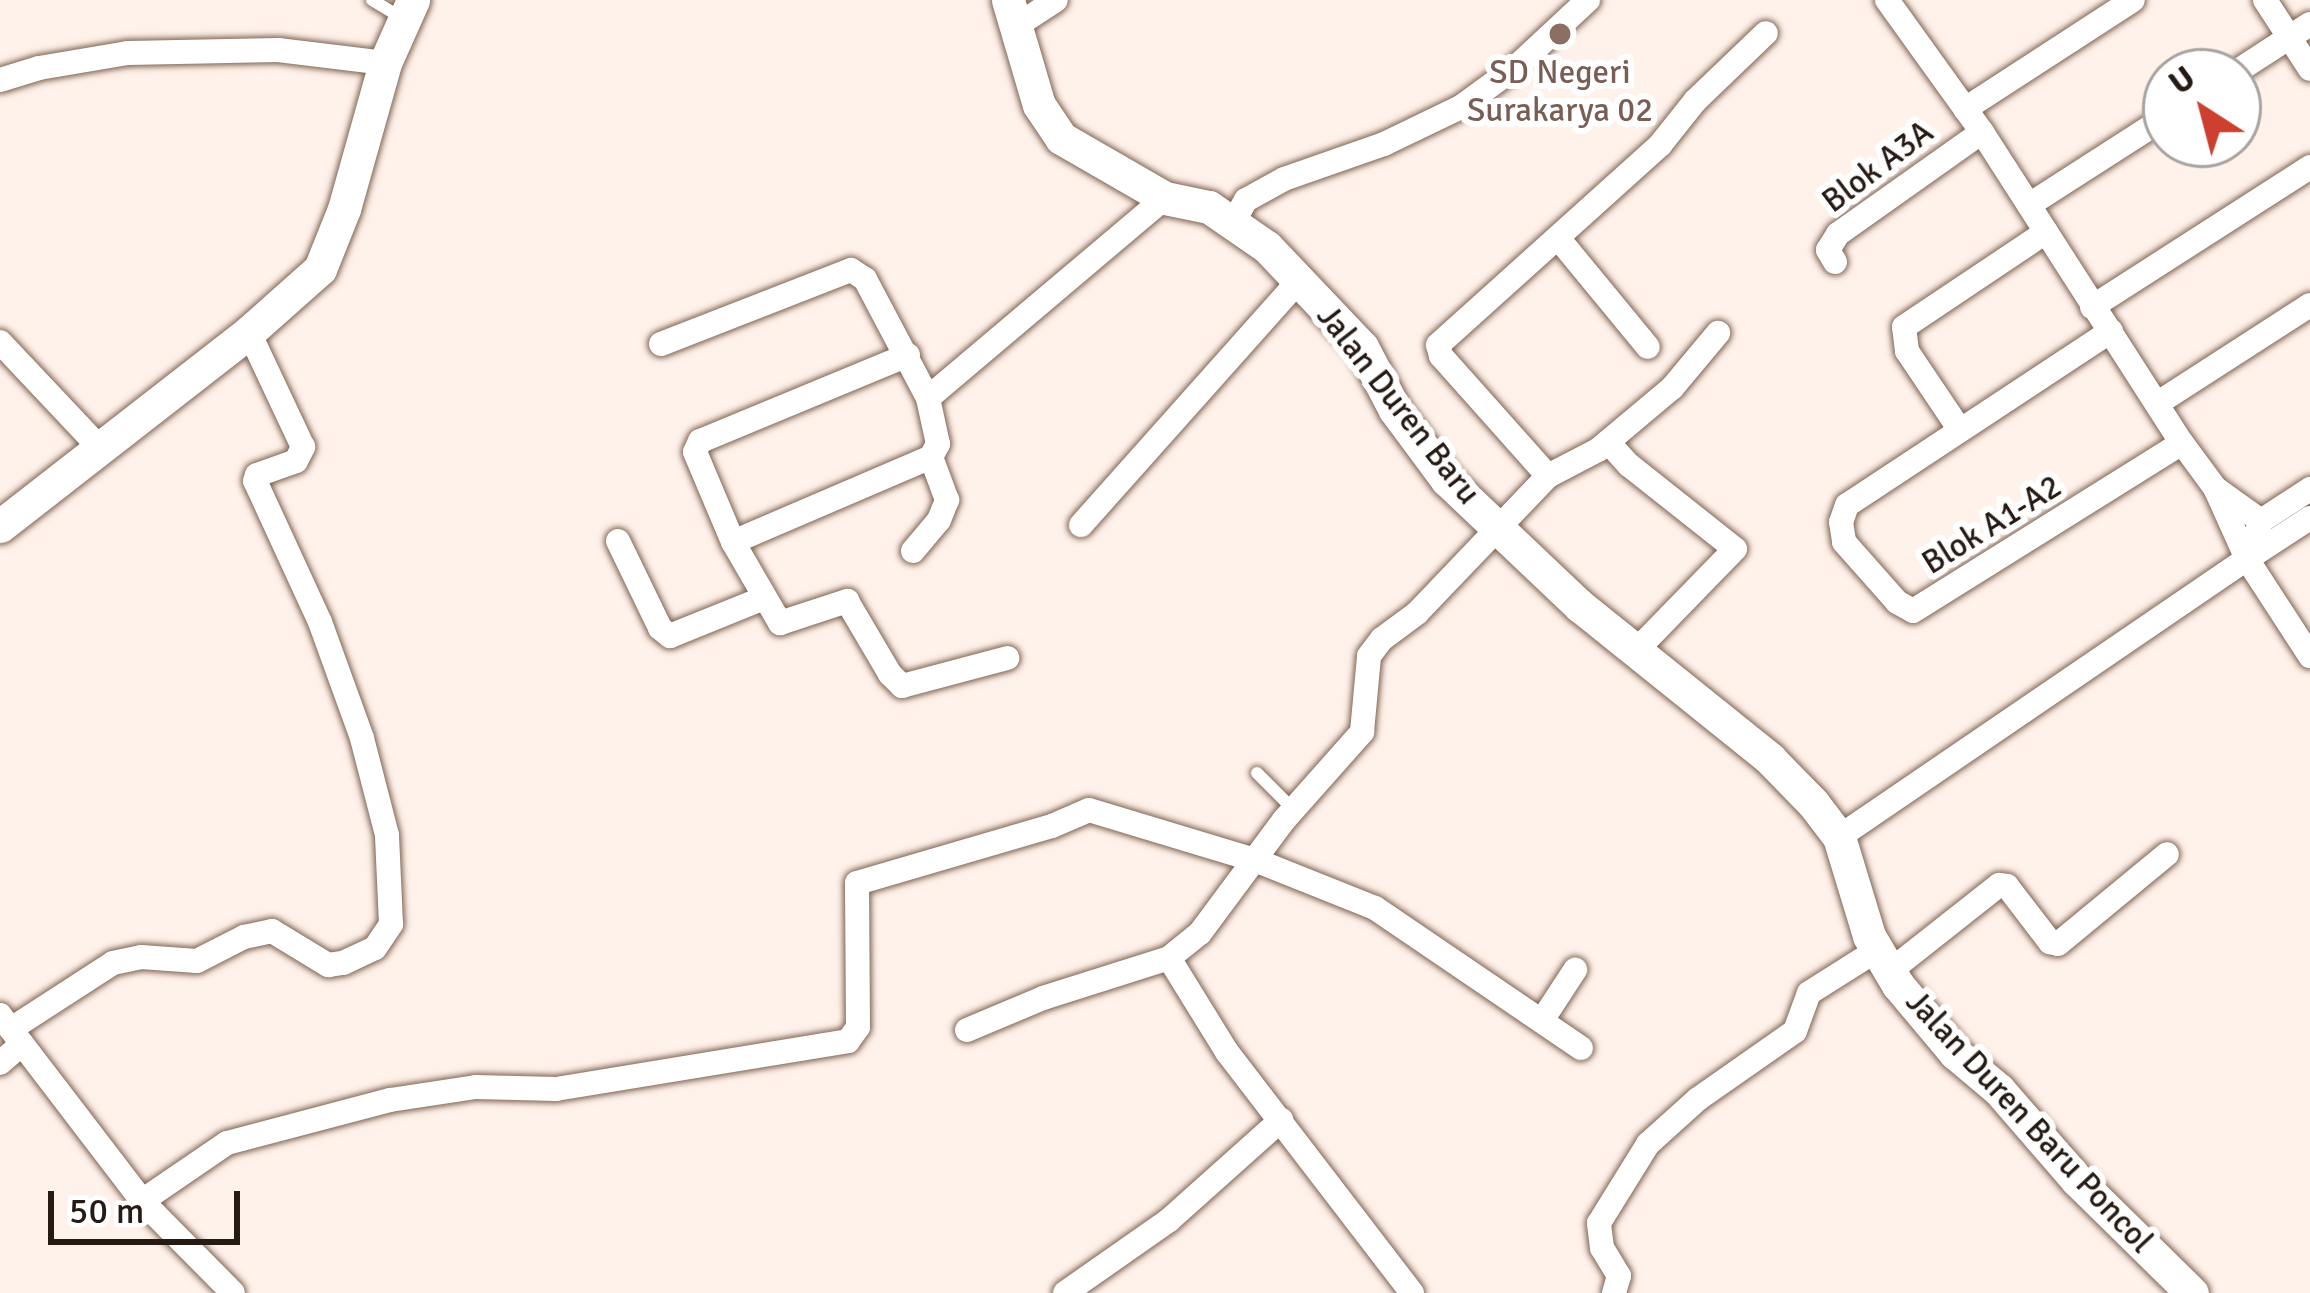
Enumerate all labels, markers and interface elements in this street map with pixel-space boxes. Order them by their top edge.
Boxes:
marker: SD Negeri Surakarya 02 [1547,21,1573,47]
north arrow [2142,48,2262,168]
place label: SD Negeri Surakarya 02 [1467,53,1653,131]
text: U [2161,58,2203,104]
street label: Blok A3A [1815,113,1941,221]
street label: Jalan Duren Baru [1308,297,1488,513]
street label: Blok A1-A2 [1915,467,2069,583]
street label: Jalan Duren Baru Poncol [1897,983,2161,1261]
scale bar [54,1167,246,1241]
text: 50 m [69,1189,145,1234]

